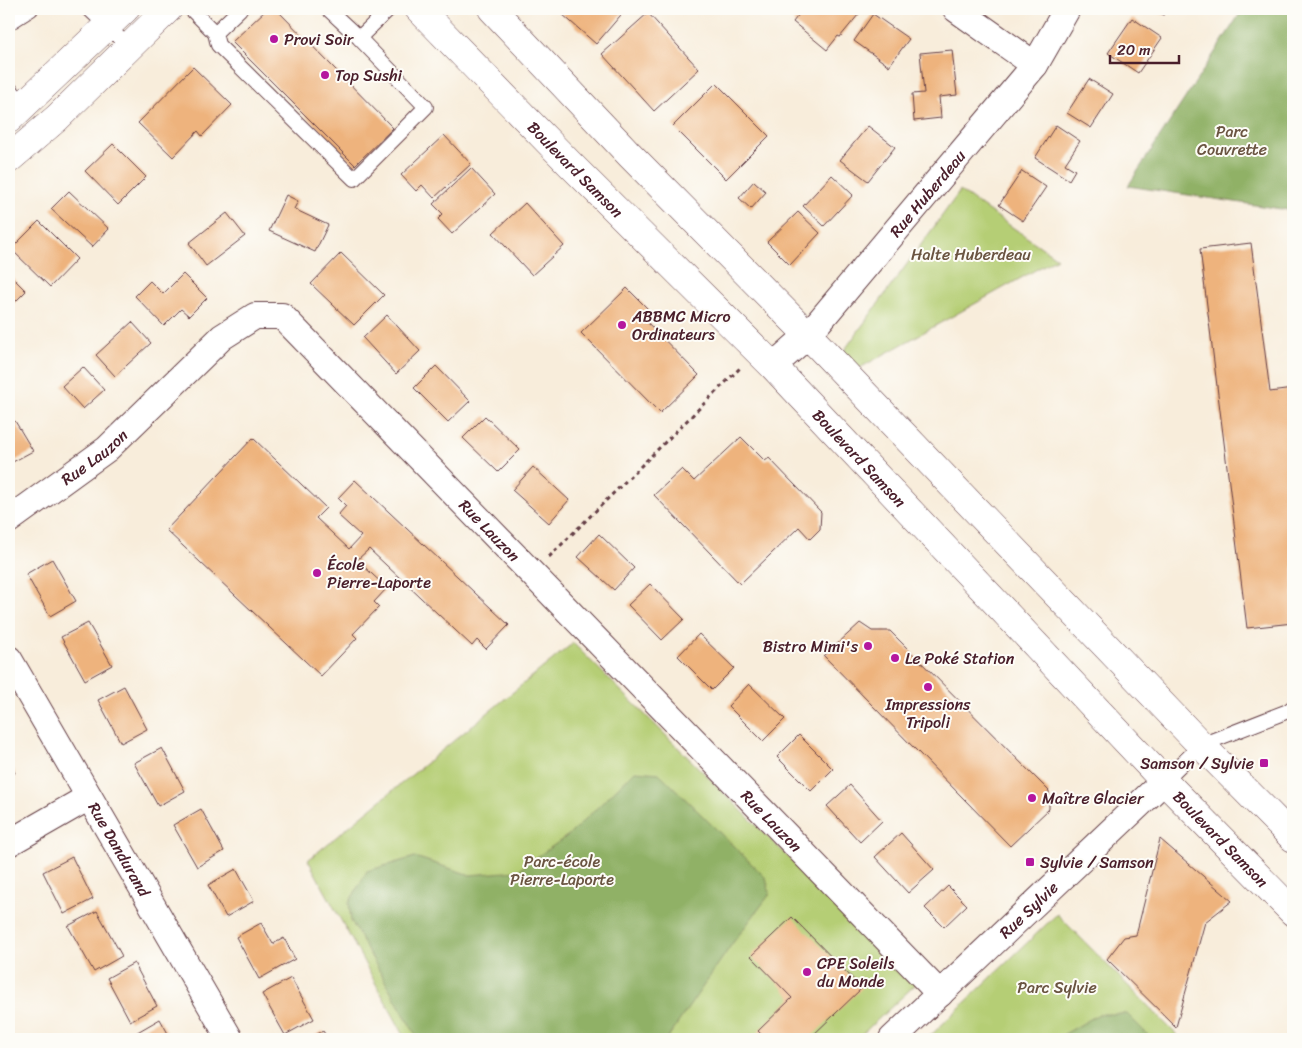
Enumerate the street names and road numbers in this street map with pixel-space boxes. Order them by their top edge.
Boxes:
street label: Boulevard Samson [520,114,631,225]
street label: Rue Huberdeau [882,143,974,244]
street label: Boulevard Samson [805,402,914,515]
street label: Rue Lauzon [55,422,135,493]
street label: Rue Lauzon [451,492,528,569]
street label: Rue Lauzon [734,783,810,860]
street label: Boulevard Samson [1166,784,1276,895]
street label: Rue Dandurand [80,796,159,904]
street label: Rue Sylvie [992,874,1065,946]

